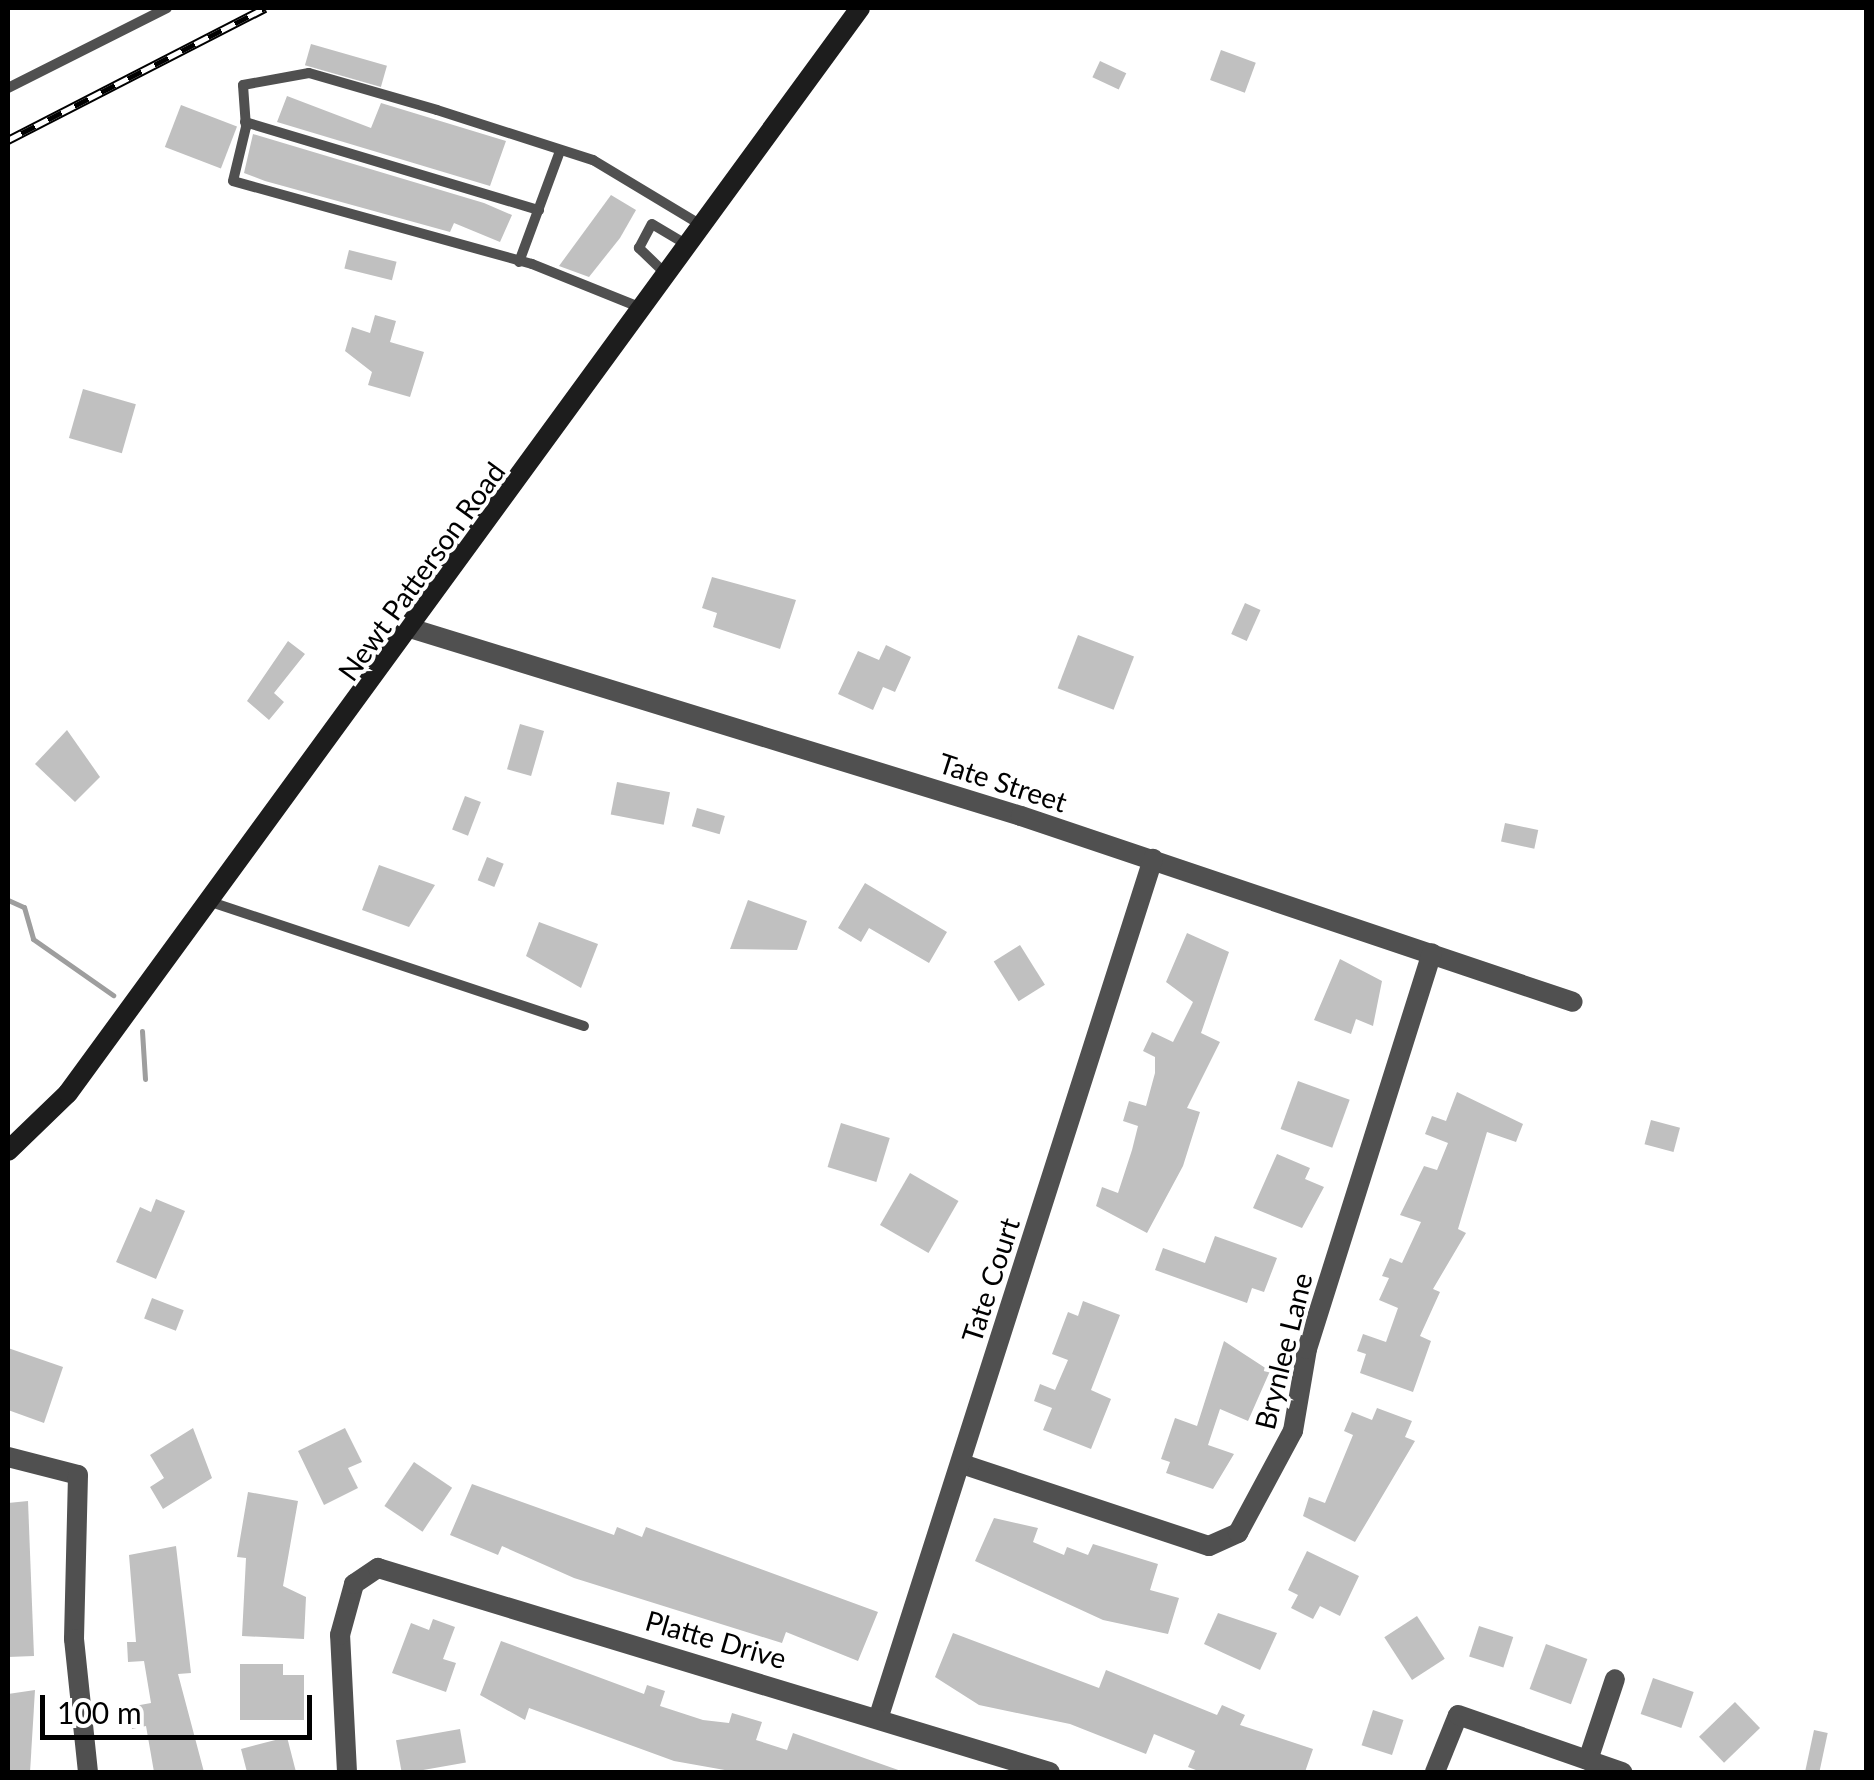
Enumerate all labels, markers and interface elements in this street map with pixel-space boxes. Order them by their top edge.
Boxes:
street label: Newt Patterson Road [330,455,512,687]
street label: Tate Street [935,746,1071,818]
street label: Tate Court [954,1213,1026,1347]
street label: Brynlee Lane [1247,1269,1319,1433]
street label: Platte Drive [642,1603,790,1675]
scale bar [45,1675,318,1737]
text: 100 m [57,1694,142,1730]

